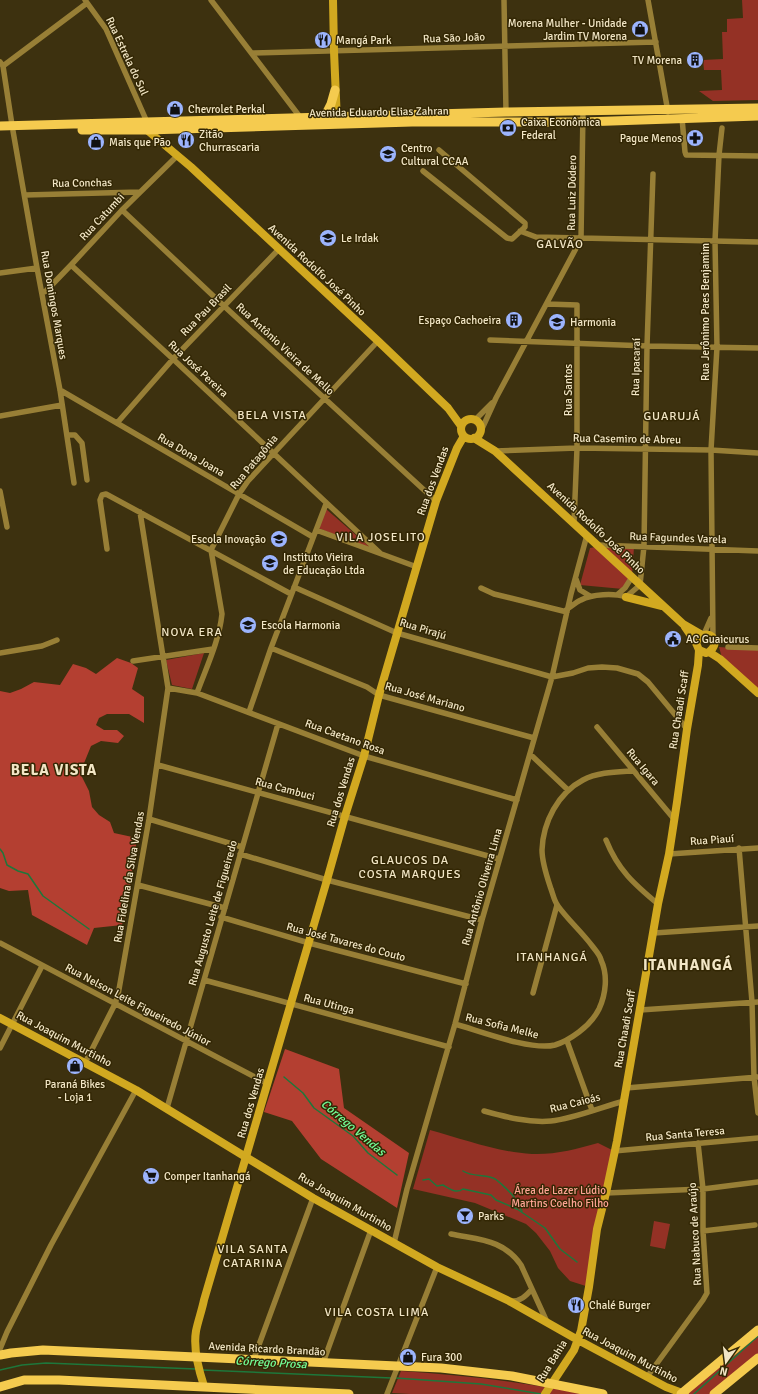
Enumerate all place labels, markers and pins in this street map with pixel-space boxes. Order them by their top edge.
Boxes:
place label: Morena Mulher - Unidade Jardim TV Morena [508,17,627,43]
shop icon: Morena Mulher - Unidade Jardim TV Morena [630,19,650,39]
restaurant icon: Mangá Park [313,30,333,50]
place label: Mangá Park [336,34,392,47]
building icon: TV Morena [685,50,705,70]
place label: TV Morena [632,54,682,67]
shop icon: Chevrolet Perkal [165,99,185,119]
place label: Chevrolet Perkal [188,103,265,116]
place label: Caixa Econômica Federal [521,116,601,142]
bank icon: Caixa Econômica Federal [498,118,518,138]
place label: Zitão Churrascaria [199,128,260,154]
pharmacy icon: Pague Menos [685,128,705,148]
restaurant icon: Zitão Churrascaria [176,130,196,150]
shop icon: Mais que Pão [86,132,106,152]
place label: Pague Menos [620,132,682,145]
place label: Mais que Pão [109,136,171,149]
place label: Centro Cultural CCAA [401,142,469,168]
school or university icon: Centro Cultural CCAA [378,144,398,164]
school or university icon: Le Irdak [318,228,338,248]
place label: Le Irdak [341,232,379,245]
building icon: Espaço Cachoeira [504,310,524,330]
school or university icon: Harmonia [547,312,567,332]
place label: Espaço Cachoeira [418,314,501,327]
place label: Harmonia [570,316,617,329]
school or university icon: Escola Inovação [269,529,289,549]
place label: Escola Inovação [191,533,266,546]
place label: Instituto Vieira de Educação Ltda [283,551,365,577]
school or university icon: Instituto Vieira de Educação Ltda [260,553,280,573]
school or university icon: Escola Harmonia [238,615,258,635]
place label: Escola Harmonia [261,619,341,632]
public building icon: AC Guaicurus [663,629,683,649]
place label: AC Guaicurus [686,633,750,646]
shop icon: Paraná Bikes - Loja 1 [65,1056,85,1076]
place label: Paraná Bikes - Loja 1 [45,1078,105,1104]
supermarket icon: Comper Itanhangá [141,1166,161,1186]
place label: Comper Itanhangá [164,1170,251,1183]
bar icon: Parks [455,1206,475,1226]
place label: Parks [478,1210,504,1223]
restaurant icon: Chalé Burger [566,1295,586,1315]
place label: Chalé Burger [589,1299,650,1312]
shop icon: Fura 300 [398,1347,418,1367]
place label: Fura 300 [421,1351,462,1364]

